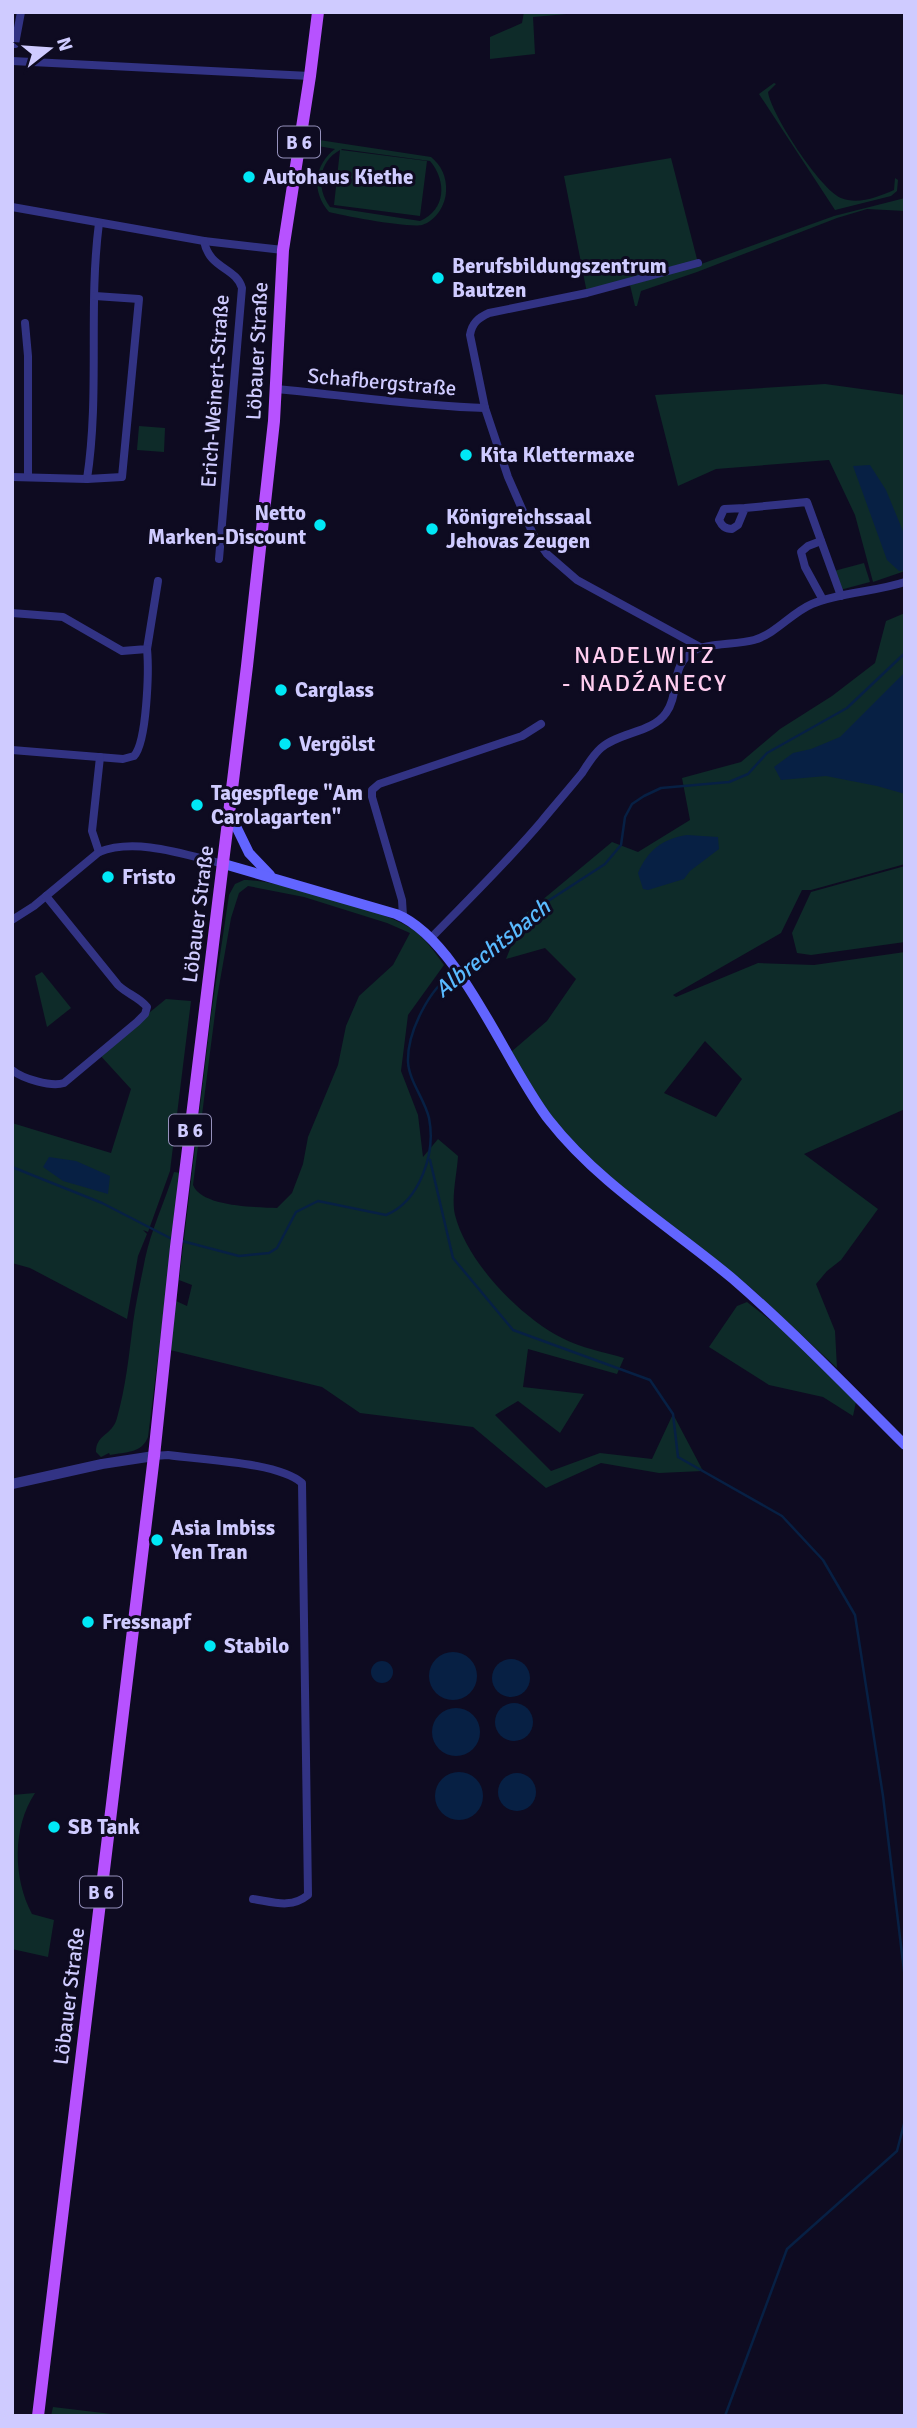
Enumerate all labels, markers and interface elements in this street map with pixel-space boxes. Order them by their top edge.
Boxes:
north arrow [14,14,84,84]
text: N [51,34,78,54]
road number: B 6 [278,126,320,158]
place label: Autohaus Kiethe [263,164,413,190]
marker: Autohaus Kiethe [241,169,257,185]
place label: Berufsbildungszentrum Bautzen [452,253,667,303]
marker: Berufsbildungszentrum Bautzen [430,270,446,286]
street label: Löbauer Straße [240,281,274,421]
street label: Erich-Weinert-Straße [195,294,235,488]
street label: Schafbergstraße [306,363,458,401]
place label: Kita Klettermaxe [480,442,635,468]
marker: Kita Klettermaxe [458,447,474,463]
place label: Netto Marken-Discount [148,500,306,550]
place label: Königreichssaal Jehovas Zeugen [446,504,592,554]
marker: Netto Marken-Discount [312,517,328,533]
marker: Königreichssaal Jehovas Zeugen [424,521,440,537]
district label: NADELWITZ - NADŹANECY [562,640,728,698]
place label: Carglass [295,677,374,703]
marker: Carglass [273,682,289,698]
place label: Vergölst [299,731,375,757]
marker: Vergölst [277,736,293,752]
place label: Tagespflege "Am Carolagarten" [211,780,363,830]
marker: Tagespflege "Am Carolagarten" [189,797,205,813]
street label: Löbauer Straße [177,844,219,984]
place label: Fristo [122,864,176,890]
marker: Fristo [100,869,116,885]
water label: Albrechtsbach [428,892,557,1004]
road number: B 6 [169,1114,211,1146]
place label: Asia Imbiss Yen Tran [170,1515,275,1565]
marker: Asia Imbiss Yen Tran [149,1532,165,1548]
place label: Fressnapf [102,1609,192,1635]
marker: Fressnapf [80,1614,96,1630]
place label: Stabilo [224,1633,289,1659]
marker: Stabilo [202,1638,218,1654]
place label: SB Tank [68,1814,140,1840]
marker: SB Tank [46,1819,62,1835]
road number: B 6 [80,1876,122,1908]
street label: Löbauer Straße [48,1926,90,2066]

